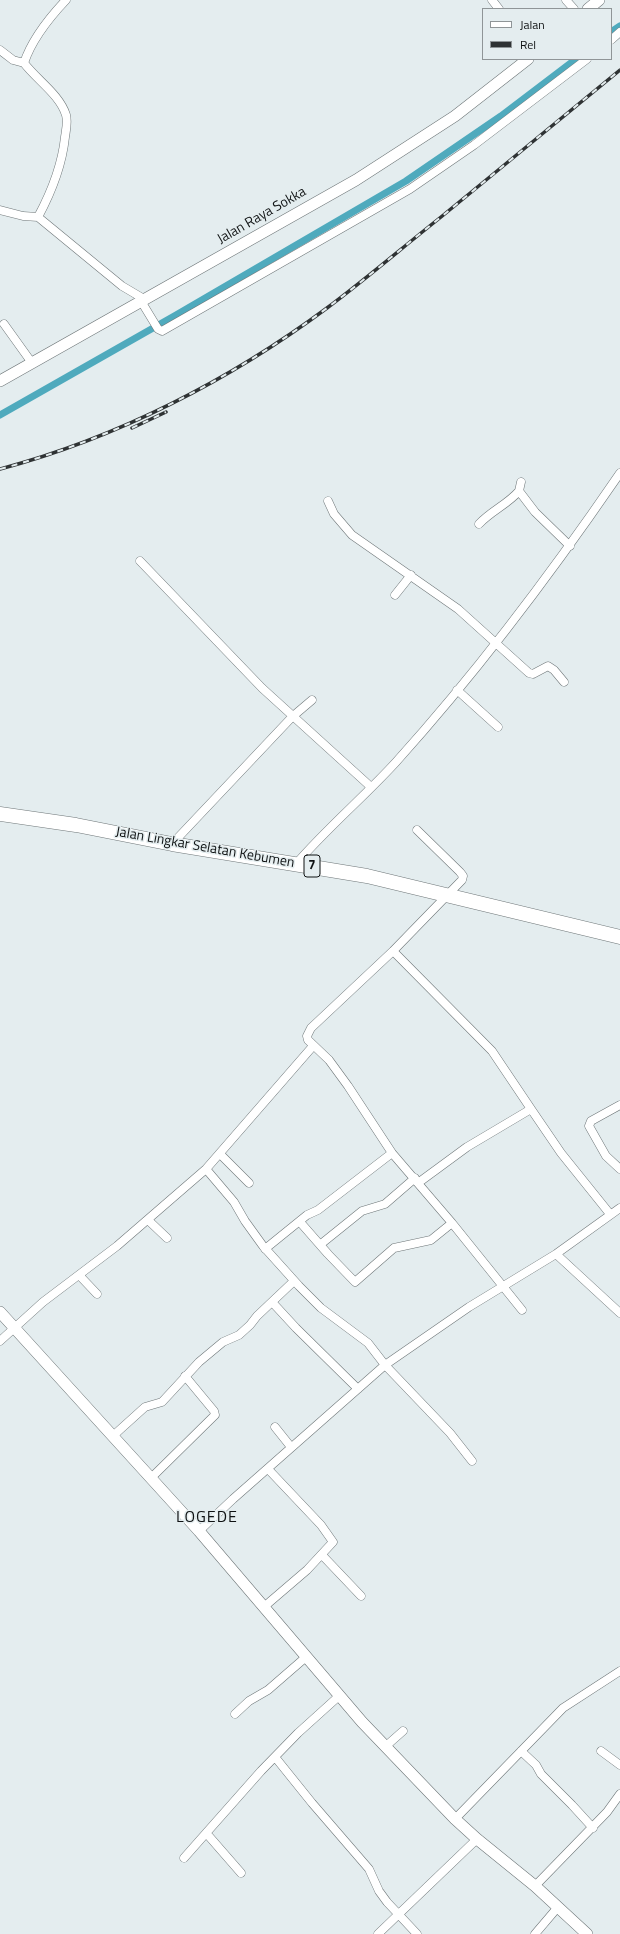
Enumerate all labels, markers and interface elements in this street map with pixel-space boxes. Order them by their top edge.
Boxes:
legend [482,8,612,60]
text: Jalan [520,15,545,34]
text: Rel [520,35,536,54]
street label: Jalan Raya Sokka [215,184,309,248]
street label: Jalan Lingkar Selatan Kebumen [114,824,296,872]
road number: 7 [304,855,320,877]
district label: LOGEDE [176,1508,238,1528]

